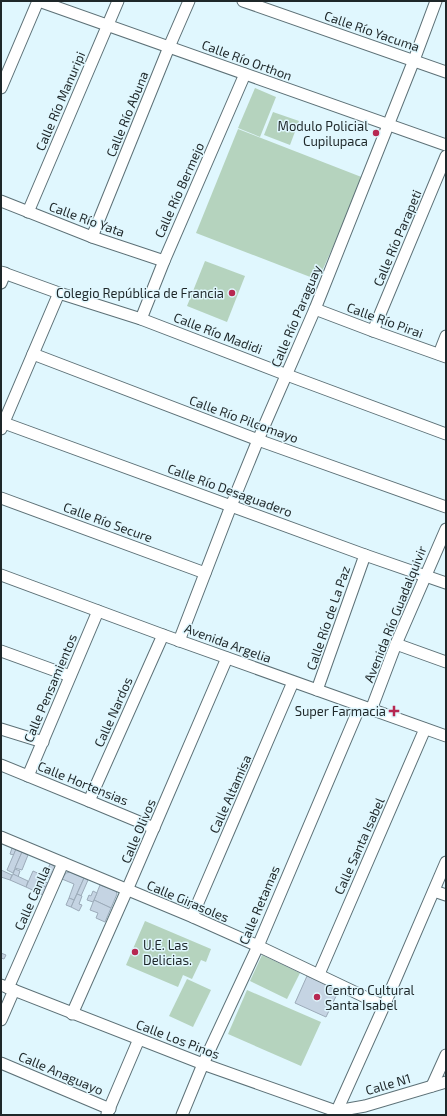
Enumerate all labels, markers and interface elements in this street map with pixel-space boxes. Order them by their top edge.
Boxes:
street label: Calle Río Yacuma [322,7,422,55]
street label: Calle Río Orthon [200,36,294,84]
street label: Calle Río Manuripi [32,49,88,153]
street label: Calle Río Abuna [103,69,151,159]
place label: Modulo Policial Cupilupaca [278,118,368,149]
marker: Modulo Policial Cupilupaca [371,128,381,138]
street label: Calle Río Bermejo [151,140,207,240]
street label: Calle Río Parapeti [369,187,425,289]
street label: Calle Río Yata [47,198,127,240]
street label: Calle Río Paraguay [267,262,325,370]
place label: Colegio República de Francia [56,285,224,301]
marker: Colegio República de Francia [227,288,237,298]
street label: Calle Río Pirai [345,299,425,341]
street label: Calle Río Madidi [171,309,265,357]
street label: Calle Río Pilcomayo [187,392,301,446]
street label: Calle Río Desaguadero [165,460,295,520]
street label: Calle Río Secure [61,498,155,546]
street label: Avenida Río Guadalquivir [360,543,430,685]
street label: Calle Río de La Paz [303,564,353,672]
street label: Avenida Argelia [182,620,274,666]
street label: Calle Pensamientos [20,631,80,745]
street label: Calle Nardos [90,674,136,750]
place label: Super Farmacia [295,703,386,719]
marker: Super Farmacia [389,706,399,716]
street label: Calle Altamisa [206,752,254,836]
street label: Calle Hortensias [35,758,131,808]
street label: Calle Santa Isabel [330,795,388,897]
street label: Calle Olivos [117,796,159,866]
street label: Calle Canlla [11,863,53,933]
street label: Calle Retamas [235,863,283,947]
street label: Calle Girasoles [145,877,231,925]
place label: U.E. Las Delicias. [143,937,192,968]
marker: U.E. Las Delicias. [130,947,140,957]
place label: Centro Cultural Santa Isabel [325,982,415,1013]
marker: Centro Cultural Santa Isabel [312,992,322,1002]
street label: Calle Los Pinos [134,1016,222,1062]
street label: Calle Anaguayo [16,1048,106,1098]
street label: Calle N1 [363,1070,413,1098]

